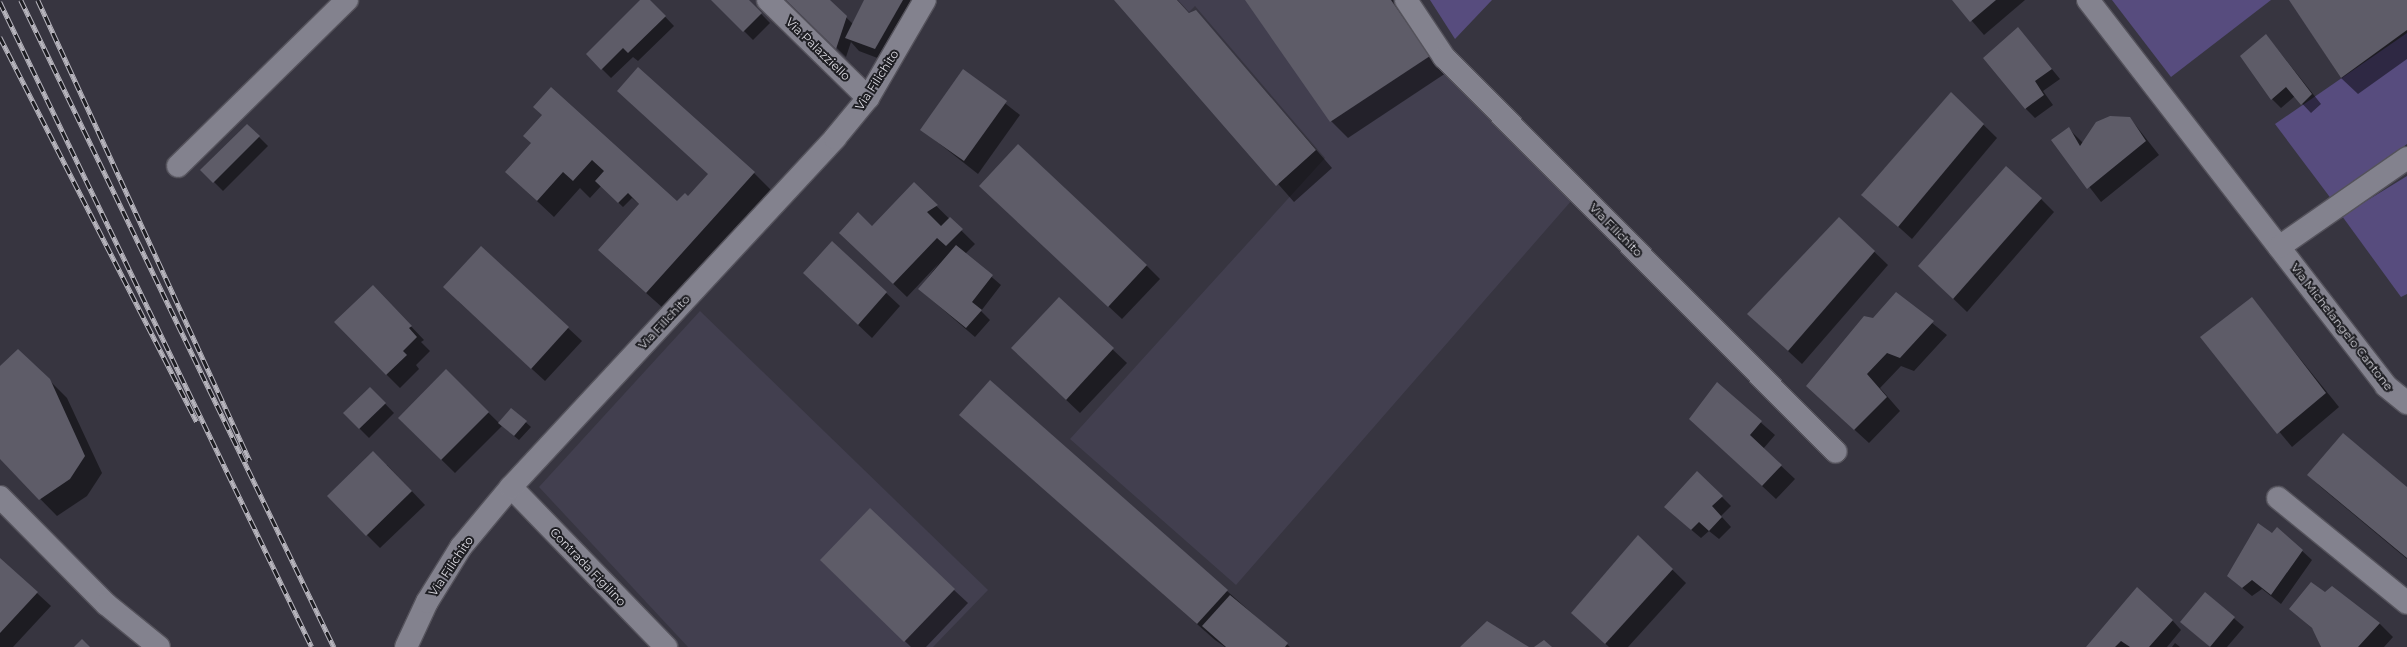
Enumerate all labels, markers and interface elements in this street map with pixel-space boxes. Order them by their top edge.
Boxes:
street label: Via Palazziello [783,15,853,83]
street label: Via Filichito [852,47,902,113]
street label: Via Filichito [1587,201,1645,259]
street label: Via Michelangelo Cantone [2288,261,2396,393]
street label: Via Filichito [635,292,693,352]
street label: Contrada Figilino [547,525,629,609]
street label: Via Filichito [426,533,476,599]

